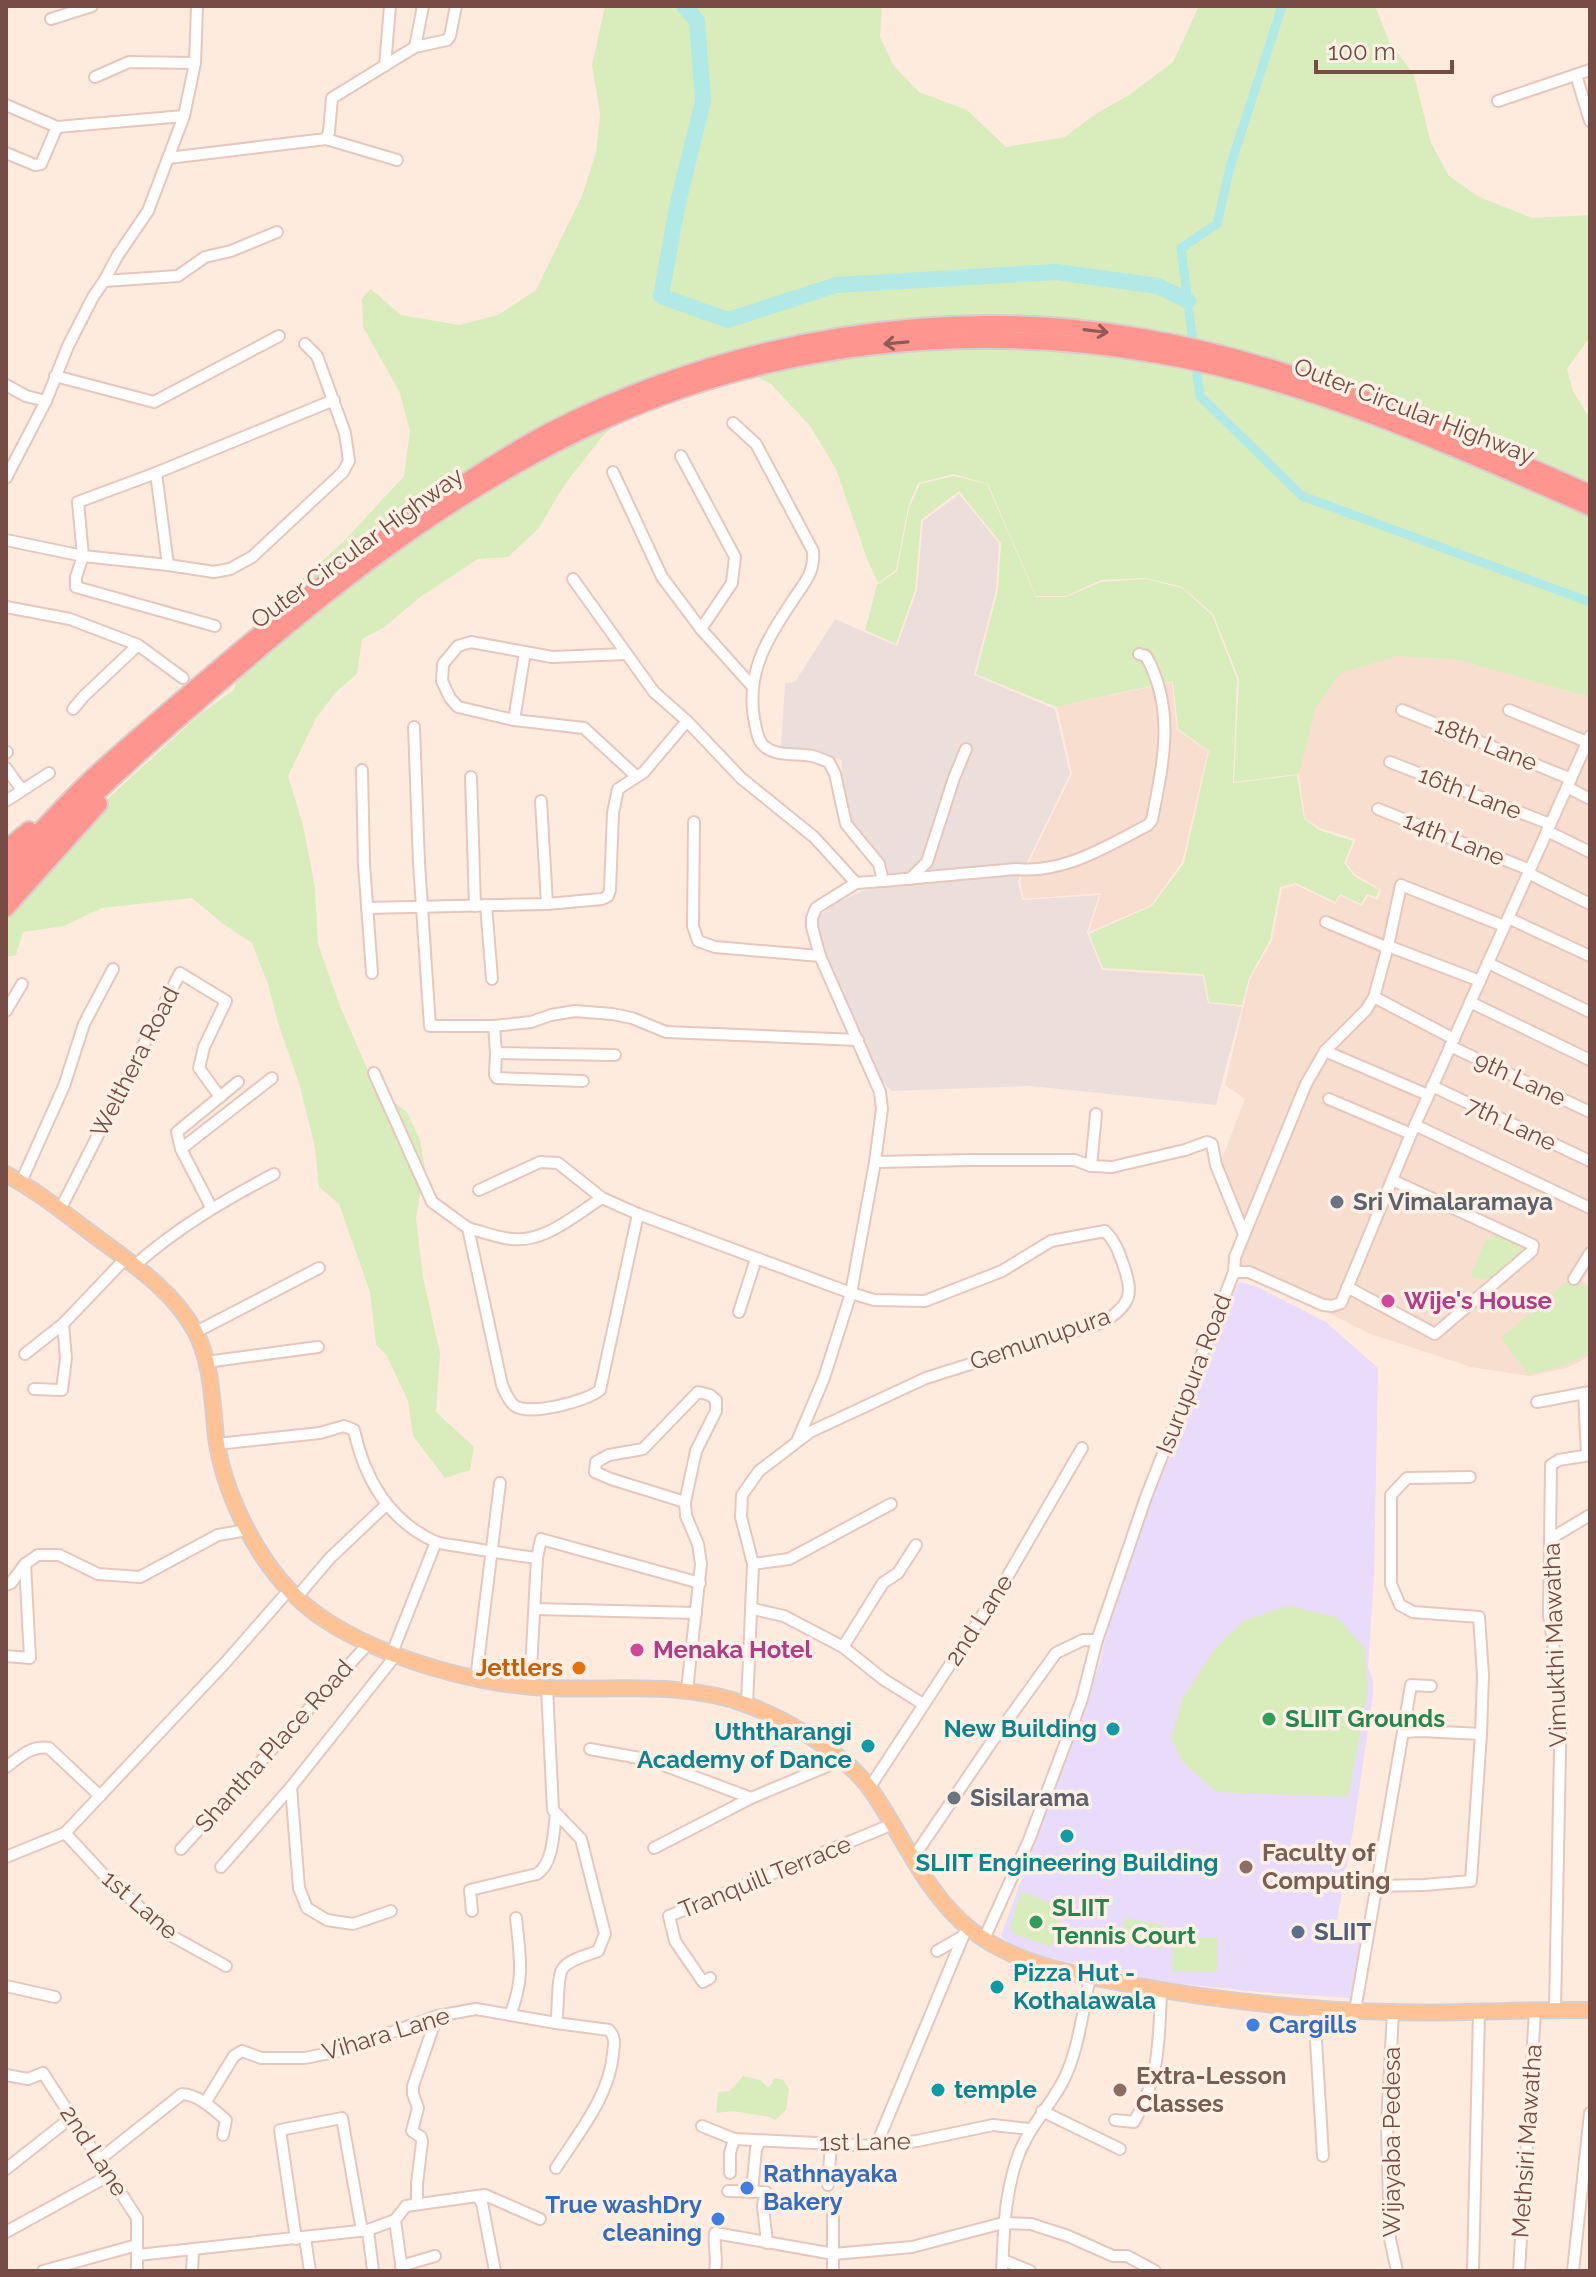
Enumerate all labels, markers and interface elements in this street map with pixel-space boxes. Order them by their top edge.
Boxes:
scale bar [1316,24,1452,74]
text: 100 m [1328,37,1396,66]
one-way arrow [1082,323,1109,338]
one-way arrow [883,336,910,351]
street label: Outer Circular Highway [1290,351,1539,470]
street label: Outer Circular Highway [245,461,469,634]
street label: 18th Lane [1431,710,1542,777]
street label: 16th Lane [1415,760,1526,825]
street label: 14th Lane [1399,805,1509,872]
street label: Welthera Road [84,982,185,1142]
street label: 9th Lane [1470,1045,1570,1112]
street label: 7th Lane [1462,1090,1561,1157]
place label: Sri Vimalaramaya [1353,1187,1553,1216]
marker: Sri Vimalaramaya [1328,1193,1346,1211]
place label: Wije's House [1404,1286,1552,1315]
street label: Isurupura Road [1150,1290,1237,1458]
marker: Wije's House [1379,1292,1397,1310]
street label: Gemunupura [966,1301,1114,1376]
street label: Vimukthi Mawatha [1536,1542,1573,1748]
street label: 2nd Lane [938,1569,1019,1671]
place label: Menaka Hotel [653,1635,812,1664]
marker: Menaka Hotel [628,1641,646,1659]
street label: Shantha Place Road [189,1653,359,1838]
place label: Jettlers [476,1653,563,1682]
marker: Jettlers [570,1659,588,1677]
place label: SLIIT Grounds [1285,1704,1445,1733]
marker: SLIIT Grounds [1260,1710,1278,1728]
place label: New Building [944,1714,1097,1743]
place label: Uththarangi Academy of Dance [637,1717,852,1774]
marker: New Building [1104,1720,1122,1738]
marker: Uththarangi Academy of Dance [859,1737,877,1755]
place label: Sisilarama [970,1783,1090,1812]
marker: Sisilarama [945,1789,963,1807]
marker: SLIIT Engineering Building [1058,1827,1076,1845]
street label: Tranquill Terrace [675,1829,855,1924]
place label: Faculty of Computing [1262,1838,1390,1895]
place label: SLIIT Engineering Building [916,1848,1218,1877]
marker: Faculty of Computing [1237,1858,1255,1876]
street label: 1st Lane [96,1864,184,1945]
place label: SLIIT Tennis Court [1052,1893,1196,1950]
marker: SLIIT Tennis Court [1027,1913,1045,1931]
place label: SLIIT [1314,1917,1371,1946]
marker: SLIIT [1289,1923,1307,1941]
place label: Pizza Hut - Kothalawala [1013,1958,1156,2015]
marker: Pizza Hut - Kothalawala [988,1978,1006,1996]
street label: Vihara Lane [319,2000,453,2067]
place label: Cargills [1269,2010,1357,2039]
marker: Cargills [1244,2016,1262,2034]
street label: Methsiri Mawatha [1505,2043,1548,2239]
street label: Wijayaba Pedesa [1377,2047,1406,2237]
place label: Extra-Lesson Classes [1136,2061,1286,2118]
place label: temple [954,2075,1037,2104]
marker: temple [929,2081,947,2099]
marker: Extra-Lesson Classes [1111,2081,1129,2099]
street label: 2nd Lane [54,2100,135,2202]
street label: 1st Lane [819,2126,911,2157]
place label: Rathnayaka Bakery [763,2159,898,2216]
marker: Rathnayaka Bakery [738,2179,756,2197]
place label: True washDry cleaning [545,2190,702,2247]
marker: True washDry cleaning [709,2210,727,2228]

